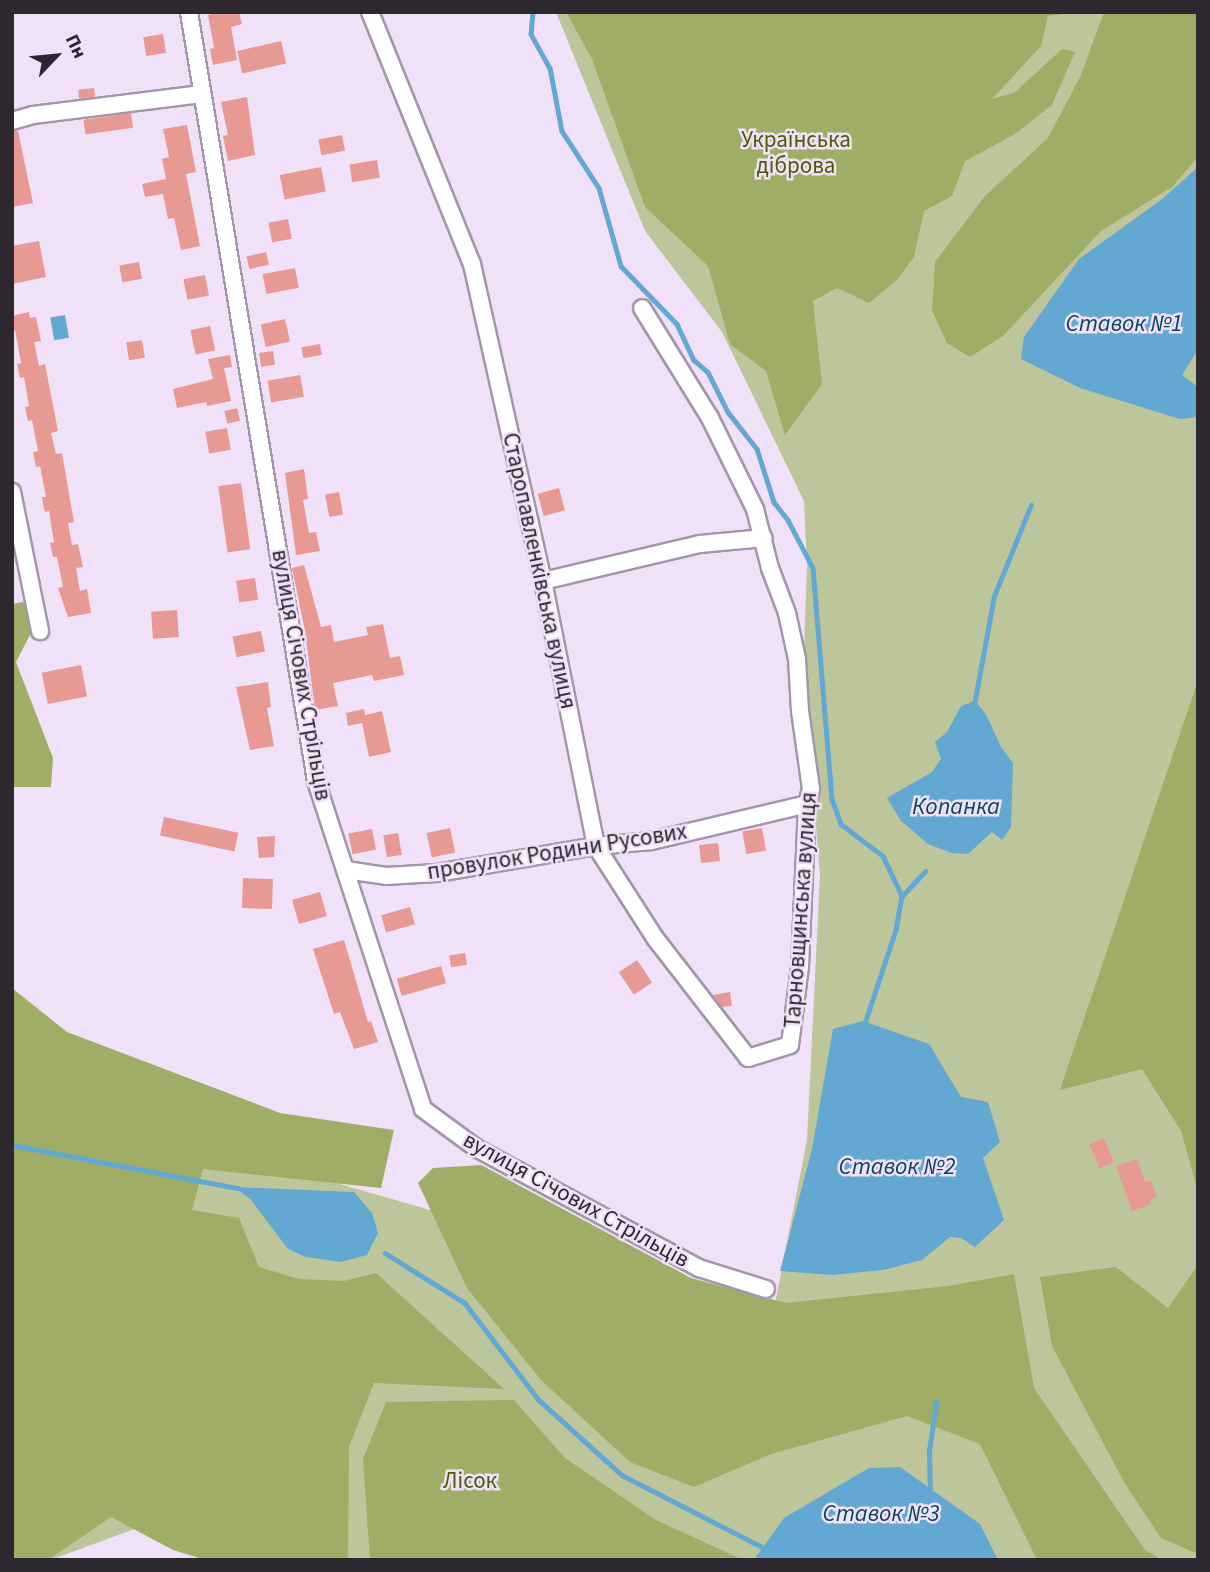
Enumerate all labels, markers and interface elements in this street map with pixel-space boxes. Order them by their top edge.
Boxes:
north arrow [21,21,91,91]
text: Пн [58,30,93,63]
park label: Українська діброва [741,126,851,180]
water label: Ставок №1 [1065,310,1183,338]
street label: Старопавленківська вулиця [496,430,582,712]
street label: вулиця Січових Стрільців [265,547,337,803]
street label: Тарновщинська вулиця [779,791,823,1029]
water label: Копанка [912,793,1000,821]
street label: провулок Родини Русових [425,818,689,886]
street label: вулиця Січових Стрільців [458,1126,694,1274]
water label: Ставок №2 [838,1153,956,1181]
park label: Лісок [443,1467,497,1495]
water label: Ставок №3 [822,1500,940,1528]

